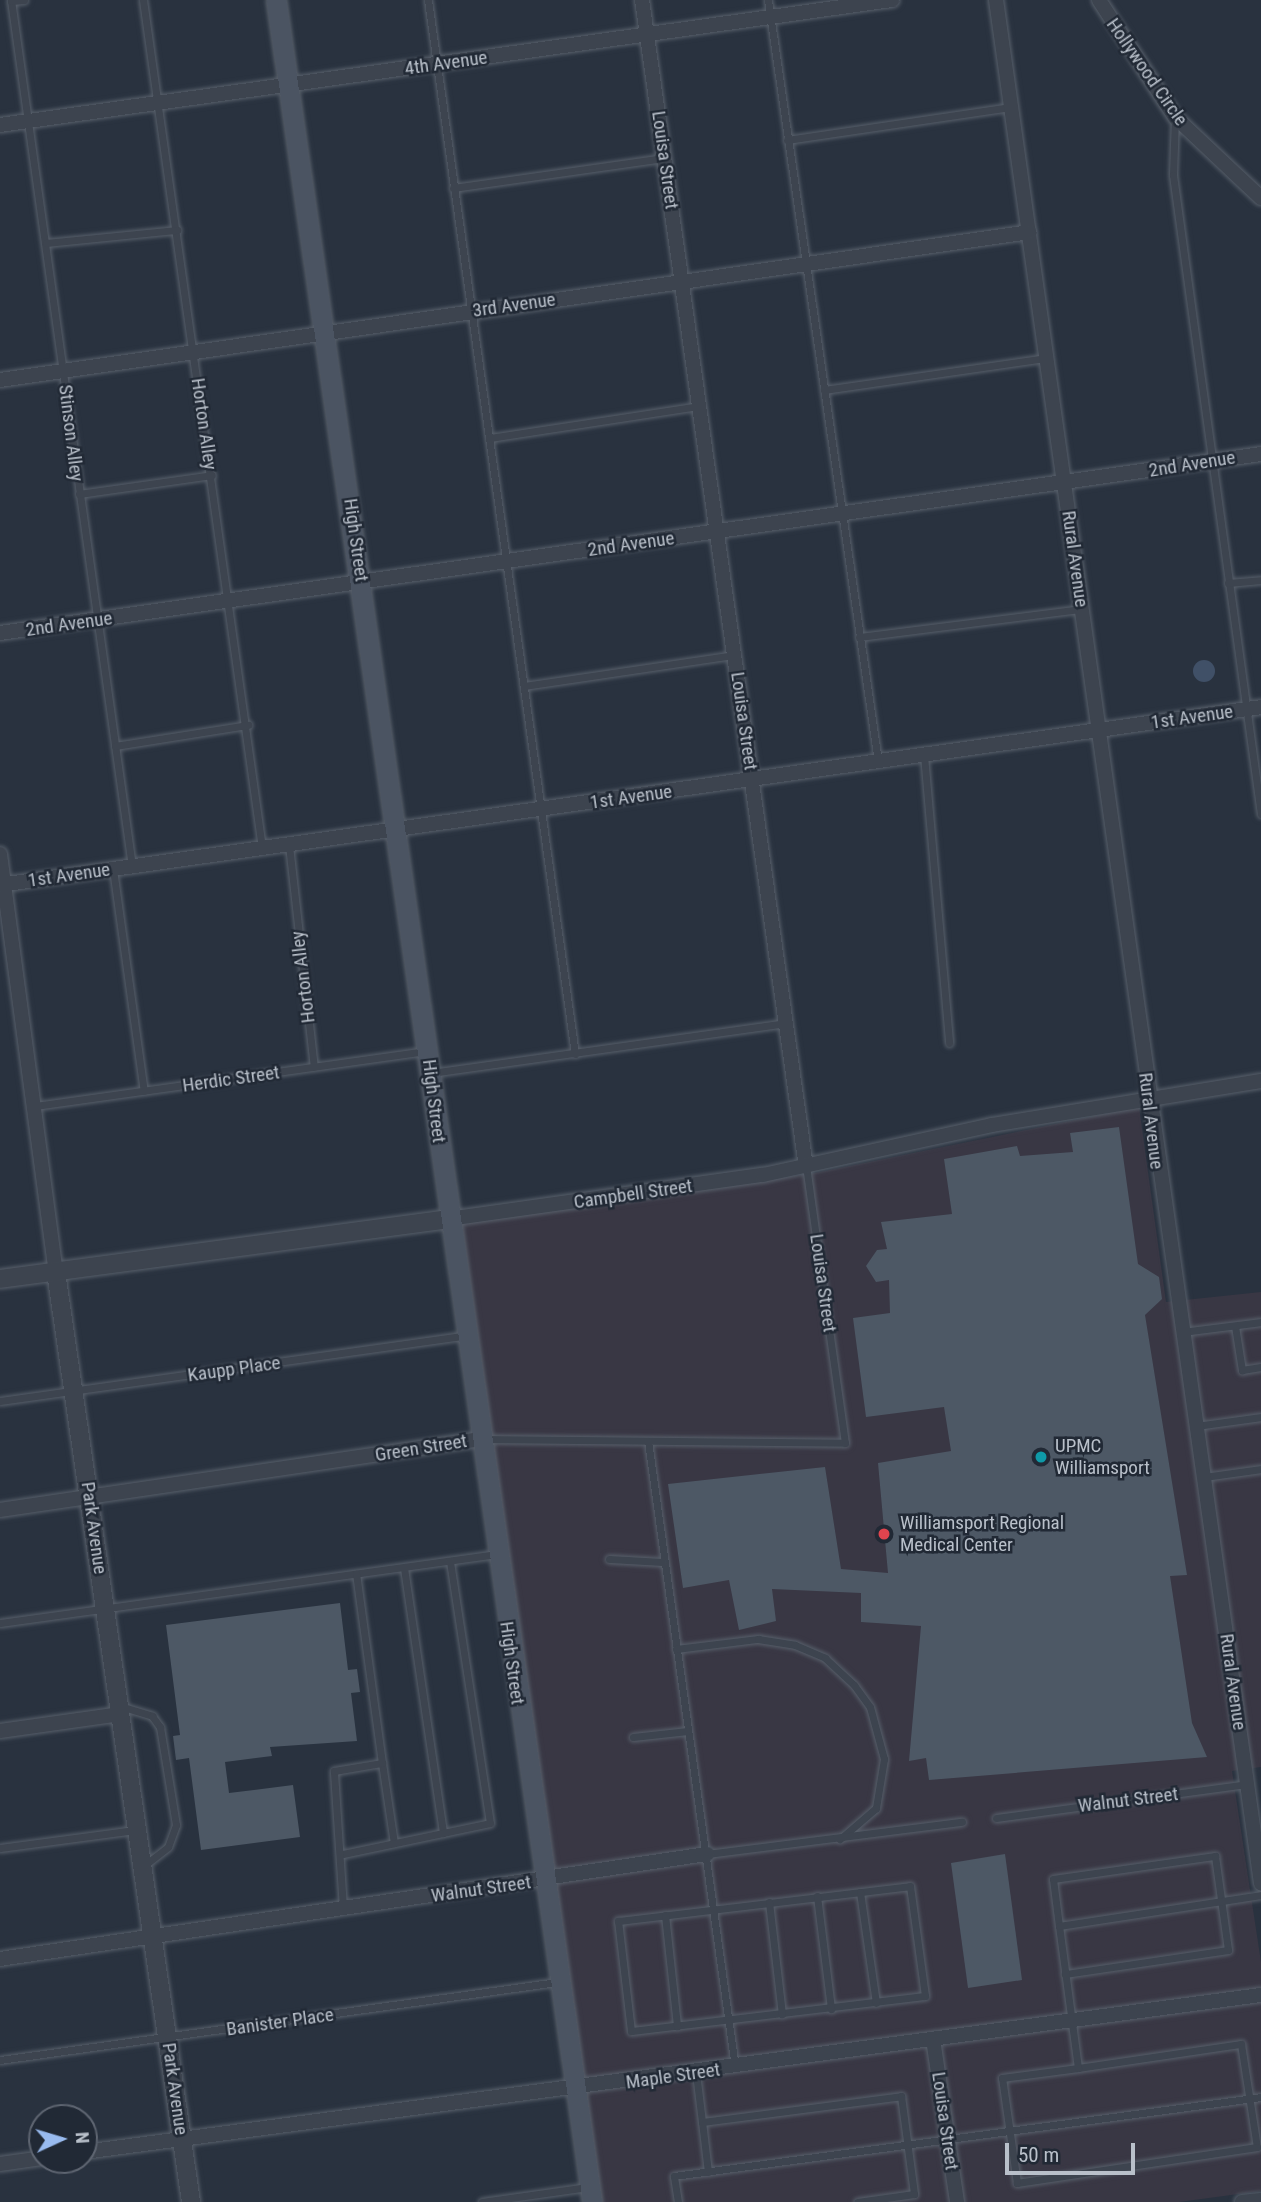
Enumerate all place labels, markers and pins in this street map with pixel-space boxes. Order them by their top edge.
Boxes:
place label: UPMC Williamsport [1055,1435,1150,1479]
marker: UPMC Williamsport [1033,1449,1049,1465]
place label: Williamsport Regional Medical Center [900,1512,1064,1556]
marker: Williamsport Regional Medical Center [874,1524,894,1544]

